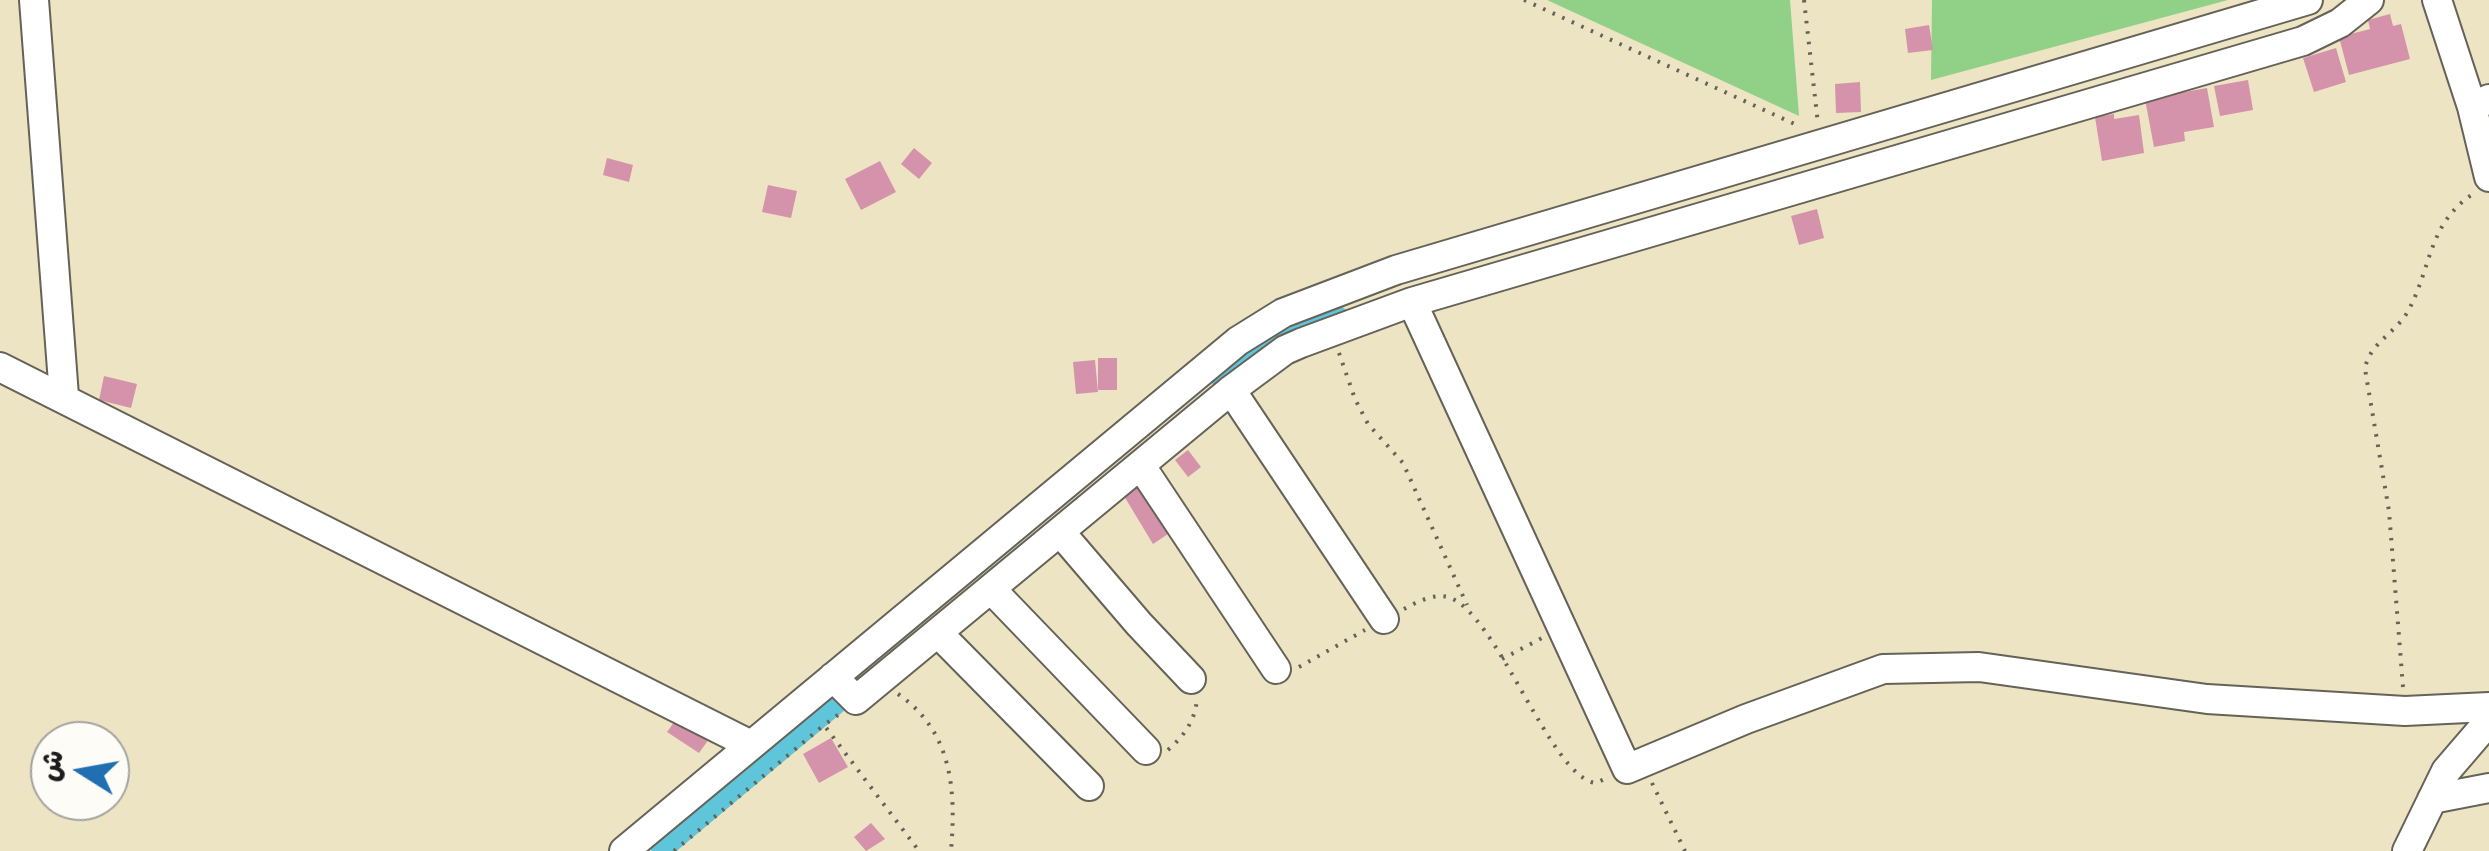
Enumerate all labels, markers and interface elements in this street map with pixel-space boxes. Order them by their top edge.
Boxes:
north arrow [30,721,130,821]
text: ش [30,747,74,784]

